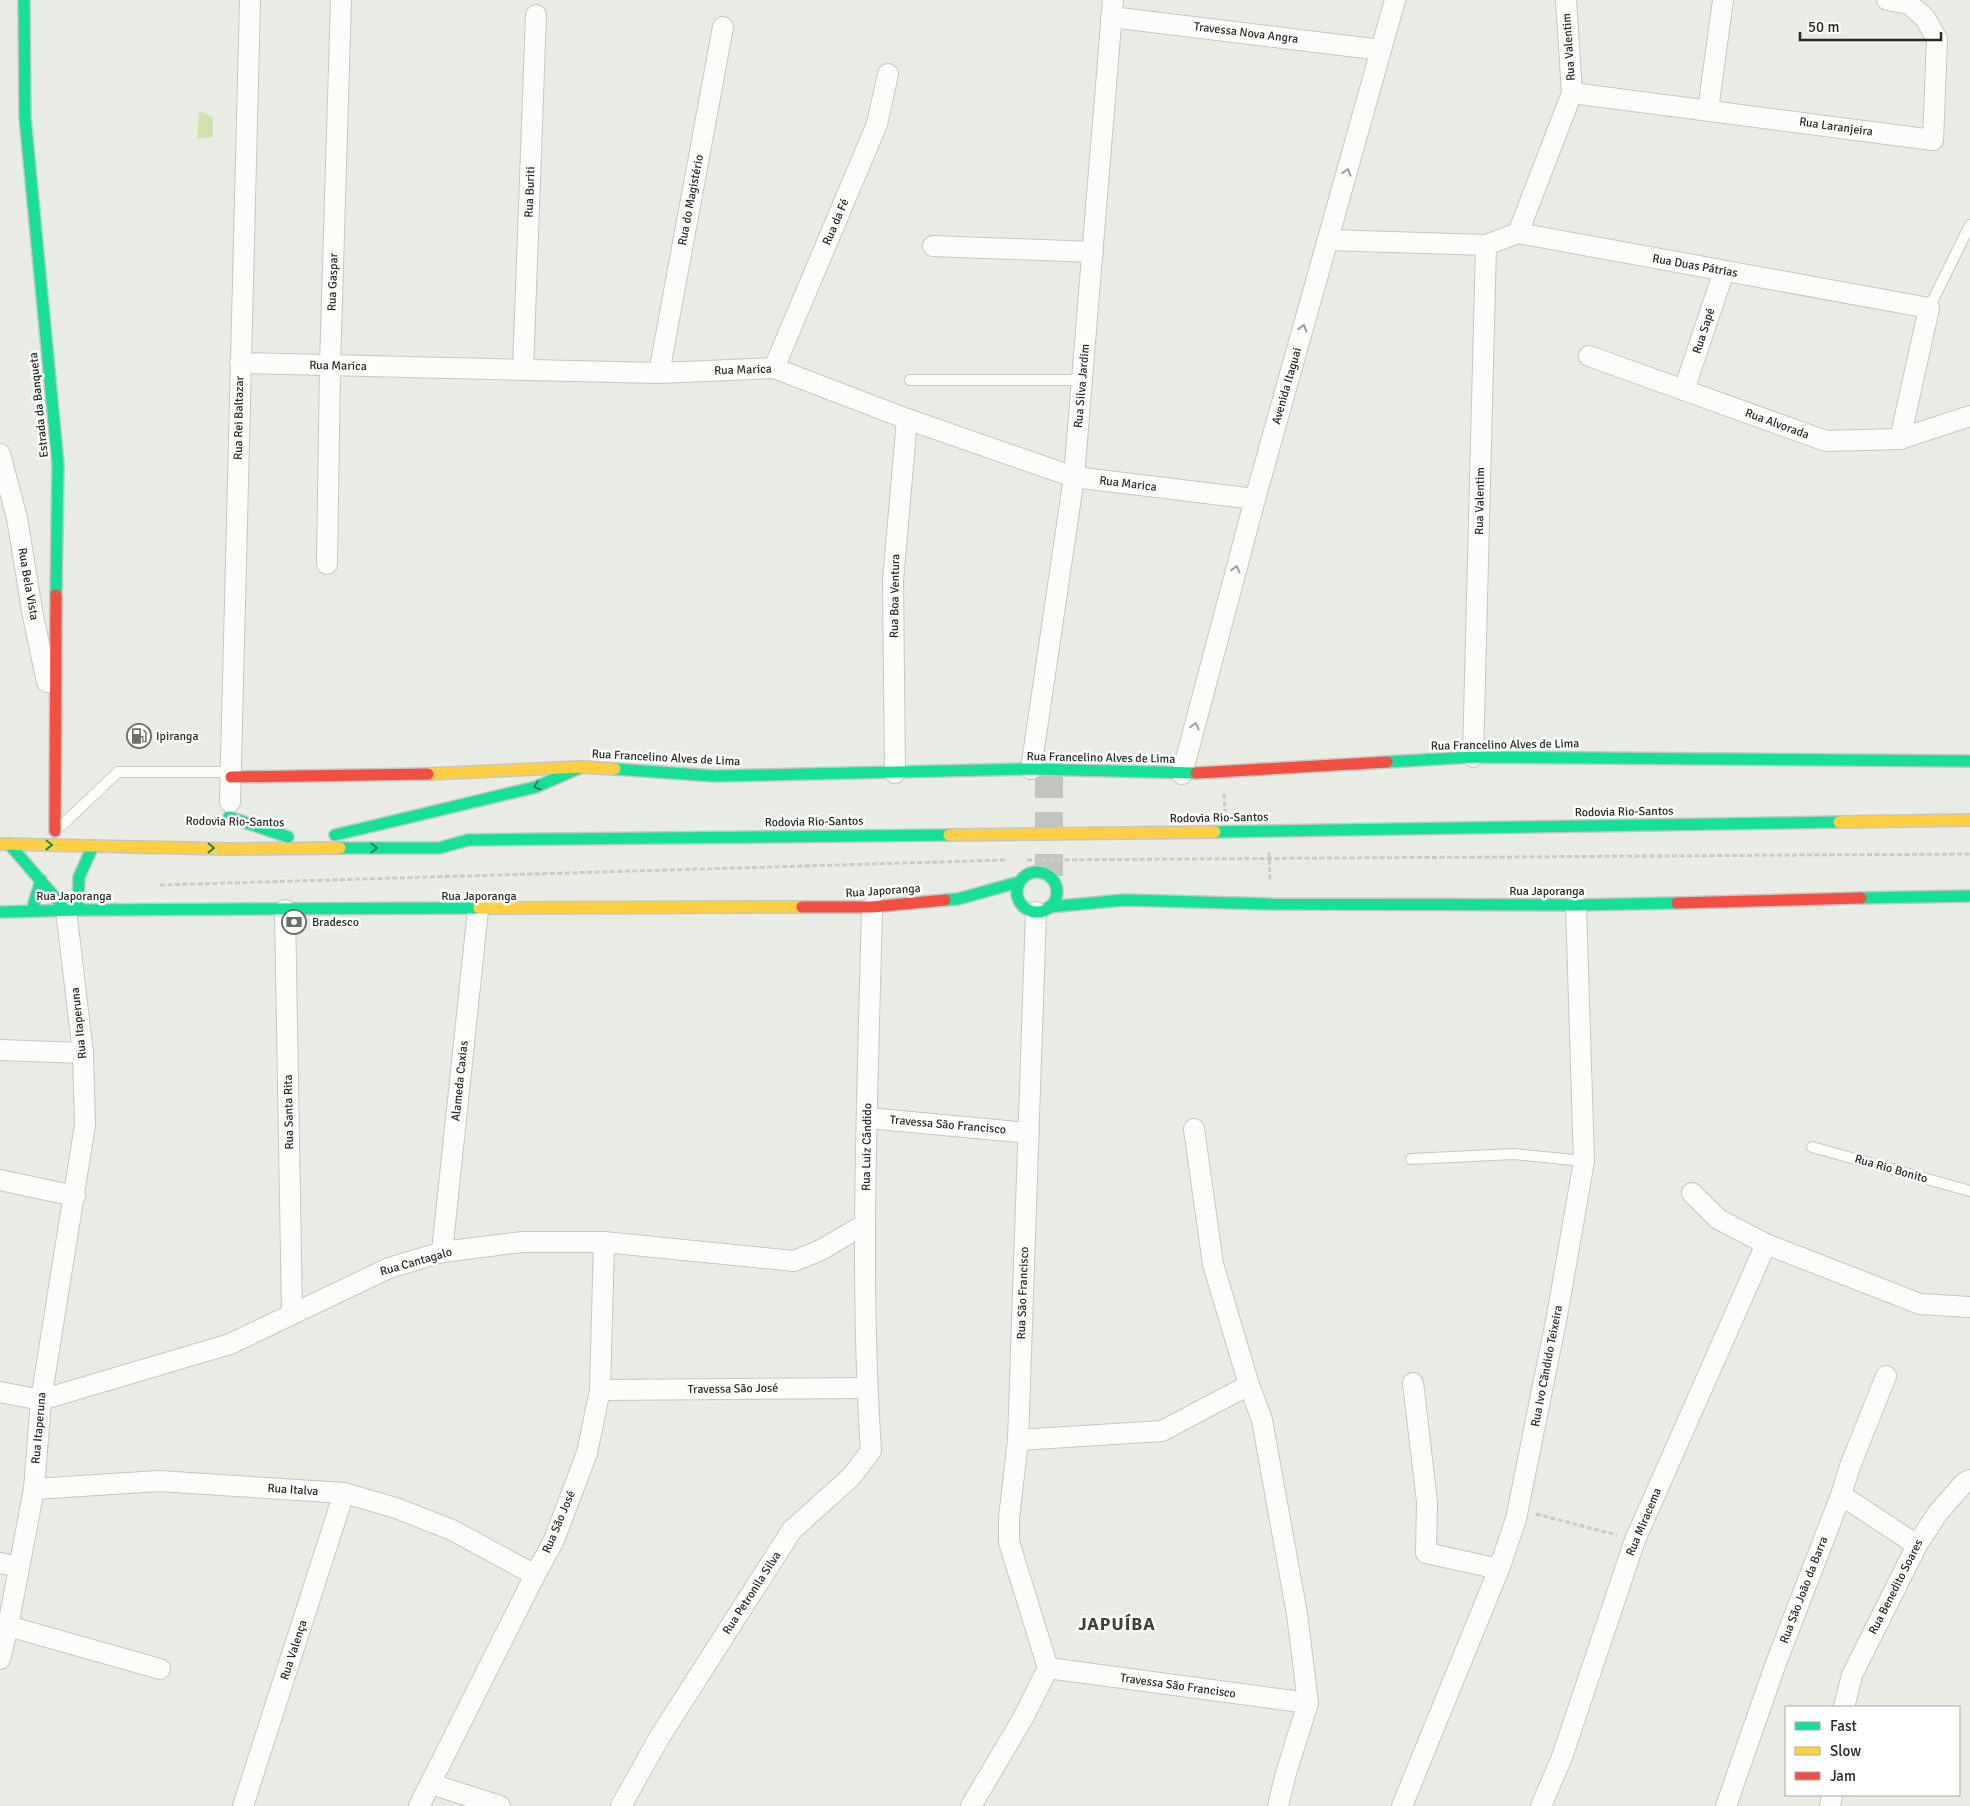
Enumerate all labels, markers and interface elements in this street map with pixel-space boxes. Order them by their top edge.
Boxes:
scale bar [1800,10,1941,42]
street label: Rua Valentim [1559,13,1579,81]
text: 50 m [1808,18,1839,36]
street label: Travessa Nova Angra [1193,19,1299,47]
street label: Rua Laranjeira [1798,114,1874,140]
street label: Rua do Magistério [675,153,707,247]
street label: Rua Buriti [522,166,538,218]
one-way arrow [1341,168,1352,176]
street label: Rua da Fé [819,196,853,248]
street label: Rua Duas Pátrias [1651,251,1739,281]
street label: Rua Gaspar [324,252,342,311]
street label: Rua Sapé [1690,306,1718,356]
one-way arrow [1297,324,1308,333]
street label: Rua Silva Jardim [1071,343,1093,429]
street label: Avenida Itaguai [1269,346,1305,426]
street label: Estrada da Banqueta [26,352,52,458]
street label: Rua Marica [309,358,367,374]
street label: Rua Marica [714,361,772,379]
street label: Rua Rei Baltazar [231,375,247,460]
street label: Rua Alvorada [1743,405,1811,443]
street label: Rua Valentim [1472,467,1488,535]
street label: Rua Marica [1098,473,1158,495]
street label: Rua Bela Vista [14,547,42,621]
street label: Rua Boa Ventura [887,554,903,638]
one-way arrow [1231,566,1241,574]
one-way arrow [1189,722,1200,731]
fuel station icon: Ipiranga [126,723,152,749]
place label: Ipiranga [156,729,199,744]
street label: Rua Francelino Alves de Lima [1431,736,1579,754]
street label: Rua Francelino Alves de Lima [591,747,741,769]
street label: Rua Francelino Alves de Lima [1027,749,1175,767]
one-way arrow [533,780,542,790]
street label: Rodovia Rio-Santos [1574,804,1674,820]
street label: Rodovia Rio-Santos [1169,810,1269,826]
street label: Rodovia Rio-Santos [185,814,285,830]
street label: Rodovia Rio-Santos [764,814,864,830]
one-way arrow [45,840,53,850]
one-way arrow [207,843,215,854]
one-way arrow [370,843,378,853]
street label: Rua Japoranga [845,881,921,901]
street label: Rua Japoranga [1509,884,1585,899]
street label: Rua Japoranga [36,889,112,904]
street label: Rua Japoranga [441,889,517,904]
bank icon: Bradesco [281,909,307,935]
place label: Bradesco [312,915,359,930]
street label: Rua Itaperuna [68,986,90,1060]
street label: Alameda Caxias [448,1040,472,1122]
street label: Rua Santa Rita [281,1074,297,1150]
street label: Rua Luiz Cândido [859,1103,875,1191]
street label: Travessa São Francisco [889,1112,1007,1138]
street label: Rua Rio Bonito [1853,1151,1929,1187]
street label: Rua Cantagalo [378,1245,454,1279]
street label: Rua São Francisco [1014,1246,1032,1340]
street label: Rua Ivo Cãndido Teixeira [1528,1304,1566,1428]
street label: Travessa São José [688,1381,778,1397]
street label: Rua Itaperuna [28,1391,50,1465]
street label: Rua Italva [267,1481,319,1499]
street label: Rua Miracema [1623,1486,1665,1558]
street label: Rua São José [539,1488,579,1556]
street label: Rua São João da Barra [1777,1534,1831,1646]
street label: Rua Benedito Soares [1865,1537,1927,1637]
street label: Rua Petronila Silva [719,1549,785,1637]
district label: JAPUÍBA [1078,1613,1156,1635]
street label: Rua Valença [277,1618,311,1682]
street label: Travessa São Francisco [1119,1670,1237,1702]
legend [1785,1706,1960,1796]
text: Fast [1830,1717,1857,1735]
text: Slow [1830,1742,1861,1760]
text: Jam [1830,1767,1856,1785]

